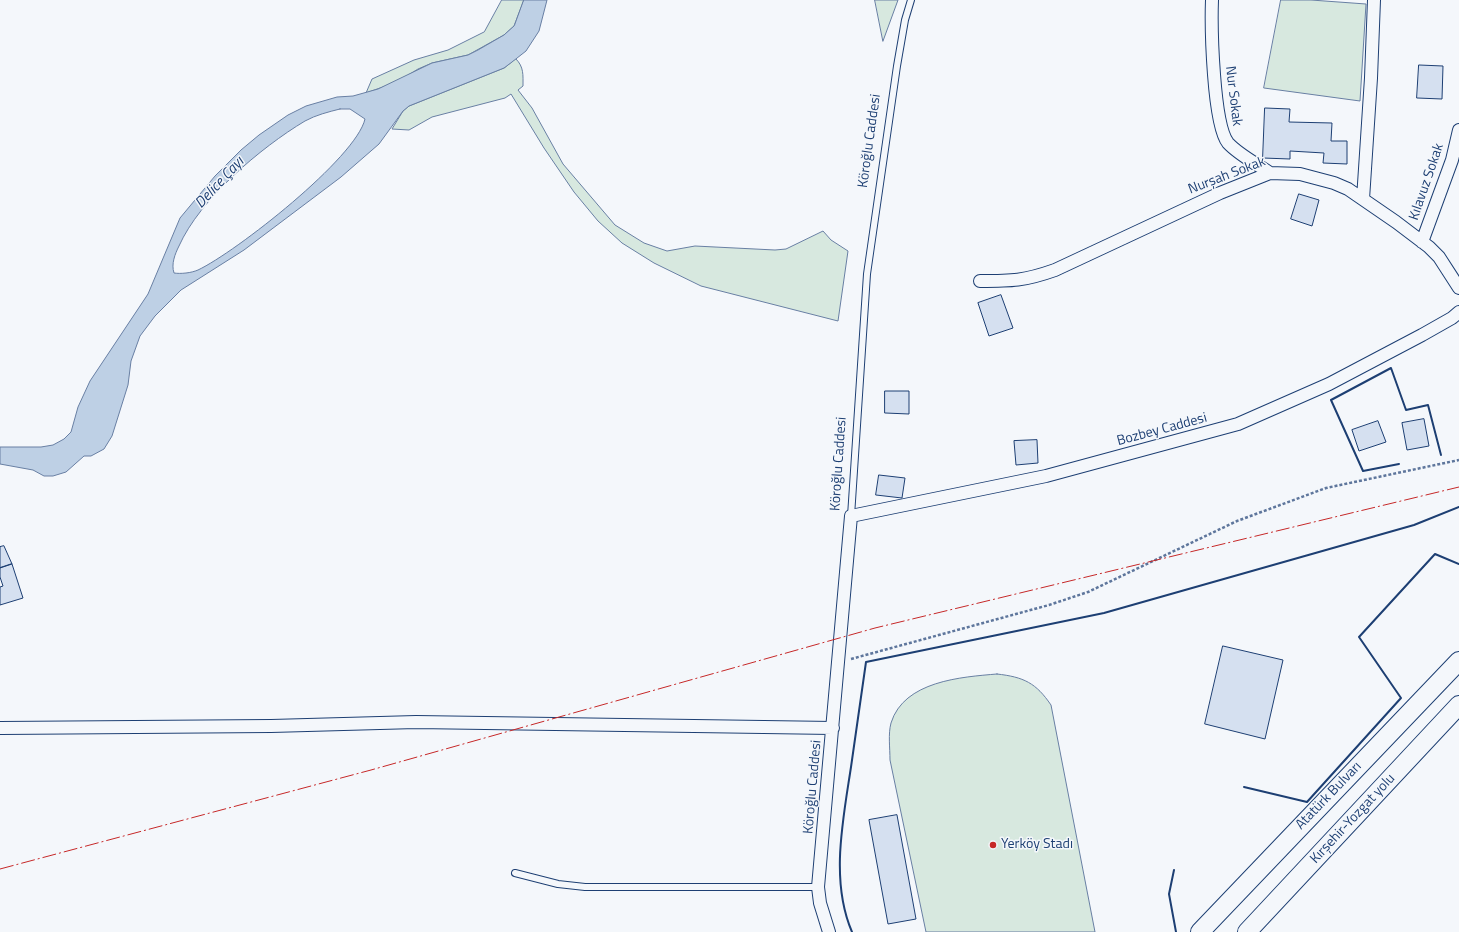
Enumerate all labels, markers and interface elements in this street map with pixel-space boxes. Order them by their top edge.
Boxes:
street label: Nur Sokak [1221,65,1245,127]
street label: Köroğlu Caddesi [855,93,885,189]
street label: Kılavuz Sokak [1406,141,1448,223]
water label: Delice Çayı [192,154,248,212]
street label: Nurşah Sokak [1186,154,1268,198]
street label: Bozbey Caddesi [1115,410,1209,450]
street label: Köroğlu Caddesi [827,416,851,512]
street label: Köroğlu Caddesi [801,739,825,835]
street label: Atatürk Bulvarı [1292,759,1366,833]
street label: Kırşehir-Yozgat yolu [1307,771,1399,867]
place label: Yerköy Stadı [1001,837,1073,853]
marker: Yerköy Stadı [988,840,998,850]

